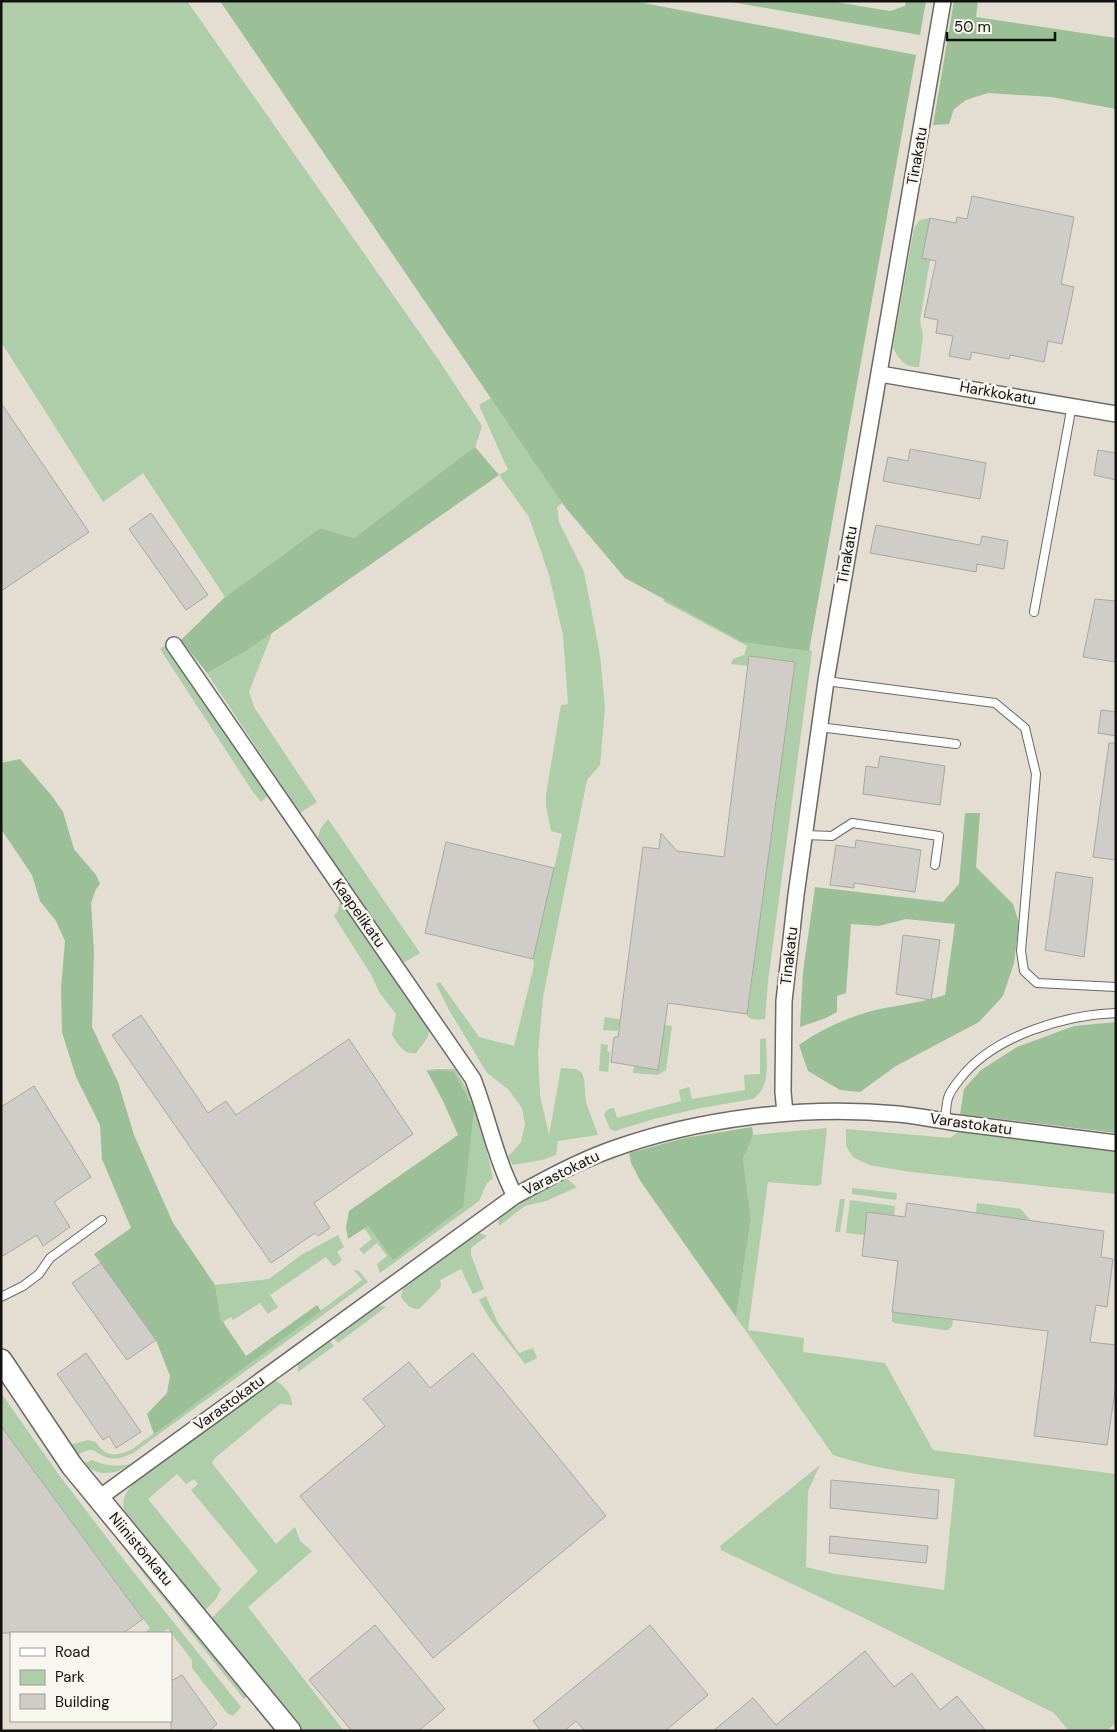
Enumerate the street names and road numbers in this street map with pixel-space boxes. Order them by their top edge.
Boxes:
street label: Tinakatu [902,125,932,187]
street label: Harkkokatu [958,376,1038,410]
street label: Tinakatu [832,524,862,586]
street label: Kaapelikatu [328,875,390,951]
street label: Tinakatu [775,926,803,986]
street label: Varastokatu [929,1108,1013,1140]
street label: Varastokatu [519,1146,603,1200]
street label: Varastokatu [190,1371,268,1435]
street label: Niinistönkatu [104,1508,178,1590]

